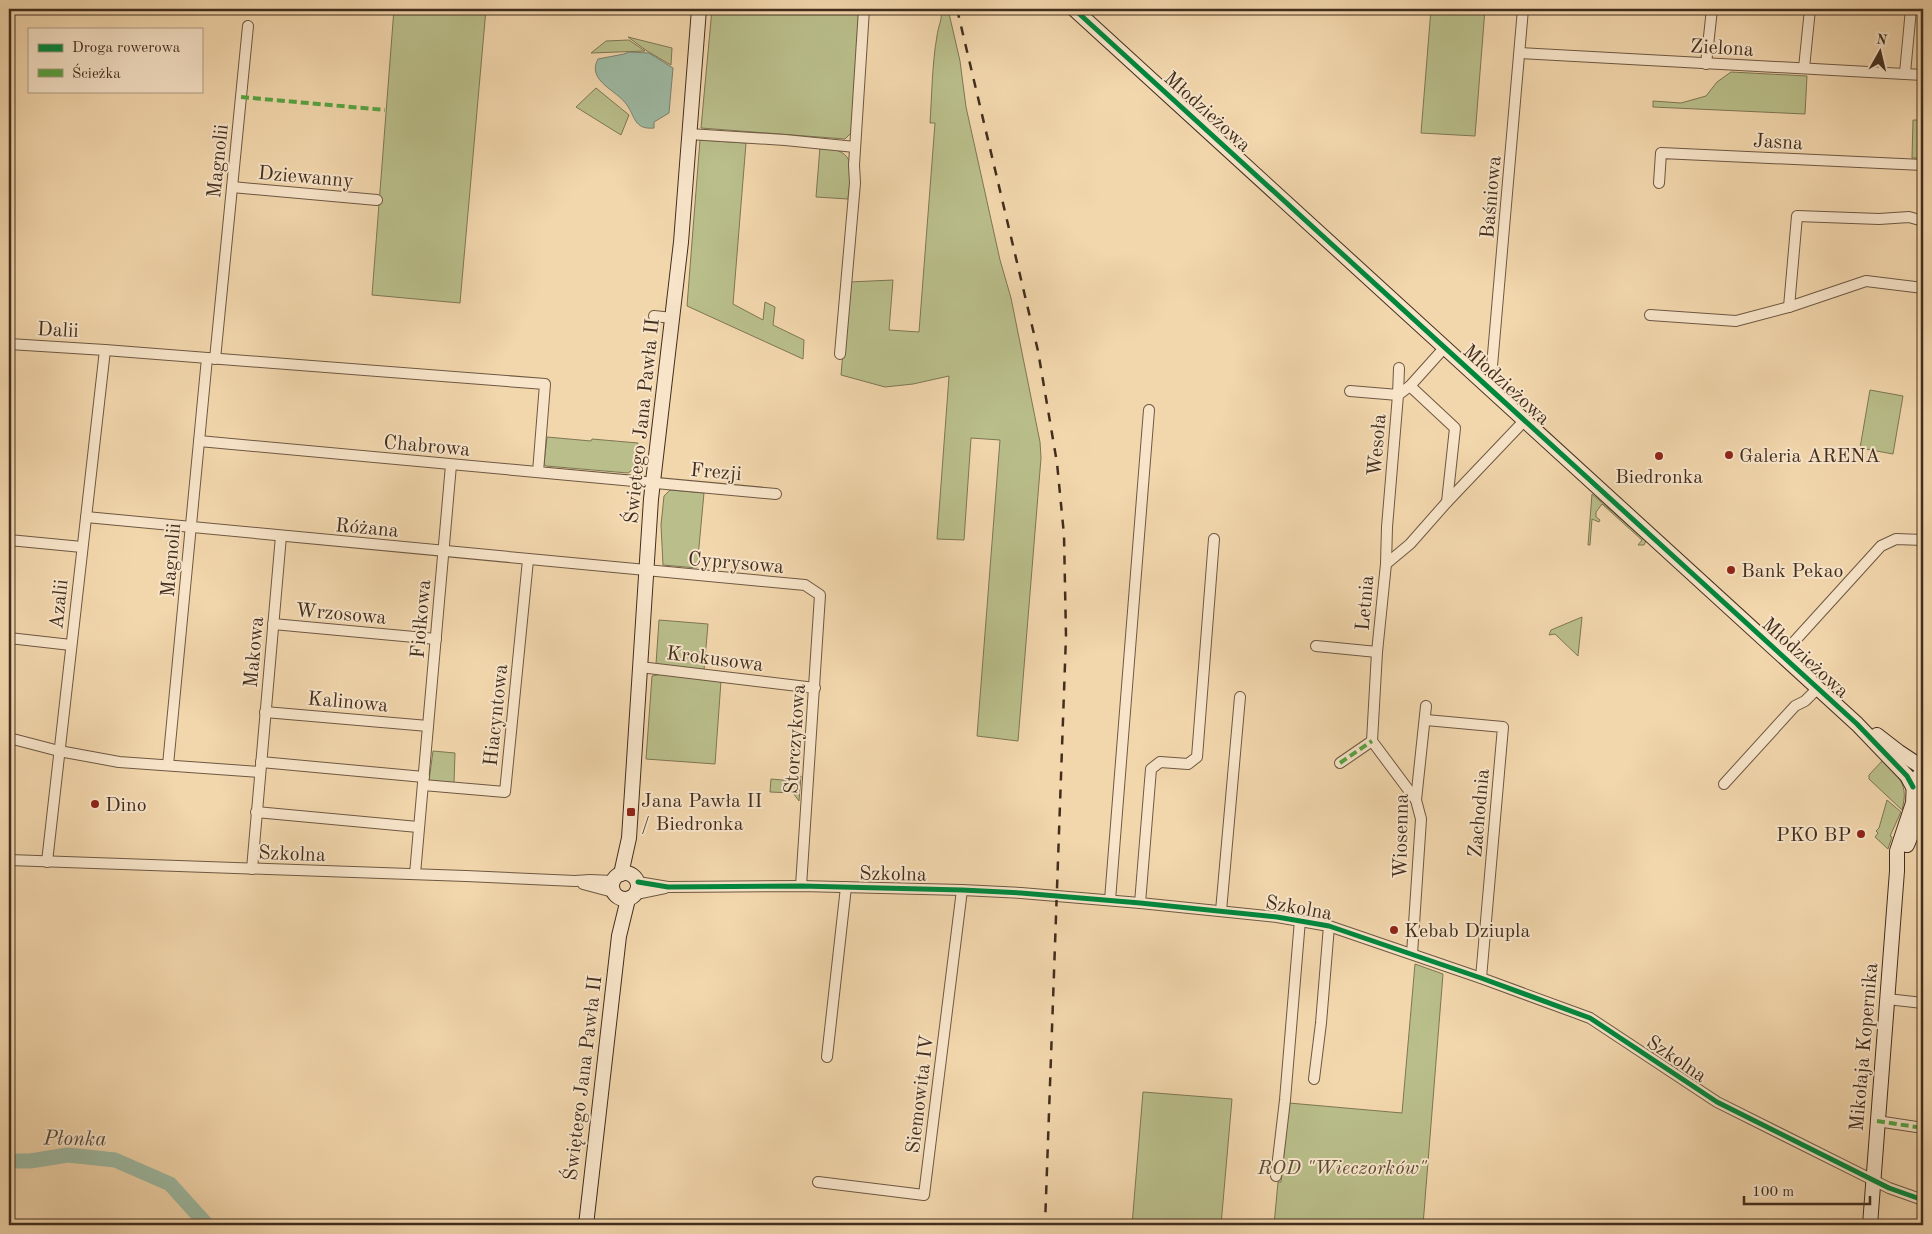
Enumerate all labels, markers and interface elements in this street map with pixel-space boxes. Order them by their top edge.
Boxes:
legend [28,28,202,92]
north arrow [1854,28,1904,78]
text: N [1875,32,1888,48]
street label: Zielona [1690,37,1754,61]
text: Droga rowerowa [72,41,181,56]
text: Ścieżka [72,63,121,82]
street label: Młodzieżowa [1159,69,1254,157]
street label: Magnolii [205,123,233,199]
street label: Jasna [1752,132,1804,154]
street label: Baśniowa [1478,155,1506,239]
street label: Dziewanny [257,164,355,192]
street label: Świętego Jana Pawła II [618,317,664,525]
street label: Dalii [37,320,79,342]
street label: Młodzieżowa [1458,342,1553,430]
street label: Wesoła [1365,413,1391,477]
street label: Chabrowa [383,433,471,461]
place label: Galeria ARENA [1739,447,1880,467]
marker: Galeria ARENA [1723,449,1735,461]
marker: Biedronka [1653,450,1665,462]
street label: Frezji [689,461,742,485]
place label: Biedronka [1615,468,1703,488]
street label: Różana [334,516,399,542]
street label: Magnolii [159,522,185,598]
street label: Cyprysowa [687,550,785,578]
place label: Bank Pekao [1741,562,1843,582]
marker: Bank Pekao [1725,564,1737,576]
street label: Letnia [1354,574,1378,632]
street label: Azalii [47,578,73,630]
street label: Fiołkowa [409,579,435,659]
street label: Wrzosowa [294,601,387,629]
street label: Młodzieżowa [1757,615,1852,703]
street label: Makowa [242,616,268,689]
street label: Krokusowa [665,644,764,676]
street label: Hiacyntowa [482,663,512,767]
street label: Storczykowa [782,683,810,795]
street label: Kalinowa [307,690,389,716]
street label: Zachodnia [1466,768,1494,858]
place label: Jana Pawła II / Biedronka [641,792,762,835]
street label: Wiosenna [1391,793,1413,879]
place label: Dino [105,796,147,816]
marker: Dino [89,798,101,810]
marker: Jana Pawła II / Biedronka [625,806,637,818]
place label: PKO BP [1776,826,1851,846]
marker: PKO BP [1855,828,1867,840]
street label: Szkolna [258,844,326,866]
street label: Szkolna [859,864,927,886]
street label: Szkolna [1264,893,1334,925]
place label: Kebab Dziupla [1404,922,1531,942]
marker: Kebab Dziupla [1388,924,1400,936]
street label: Mikołaja Kopernika [1848,962,1882,1132]
street label: Świętego Jana Pawła II [558,974,607,1182]
street label: Szkolna [1642,1032,1710,1087]
street label: Siemowita IV [904,1034,938,1155]
water label: Płonka [42,1128,107,1151]
park label: ROD "Wieczorków" [1256,1159,1428,1179]
scale bar [1744,1174,1871,1206]
text: 100 m [1752,1185,1794,1200]

